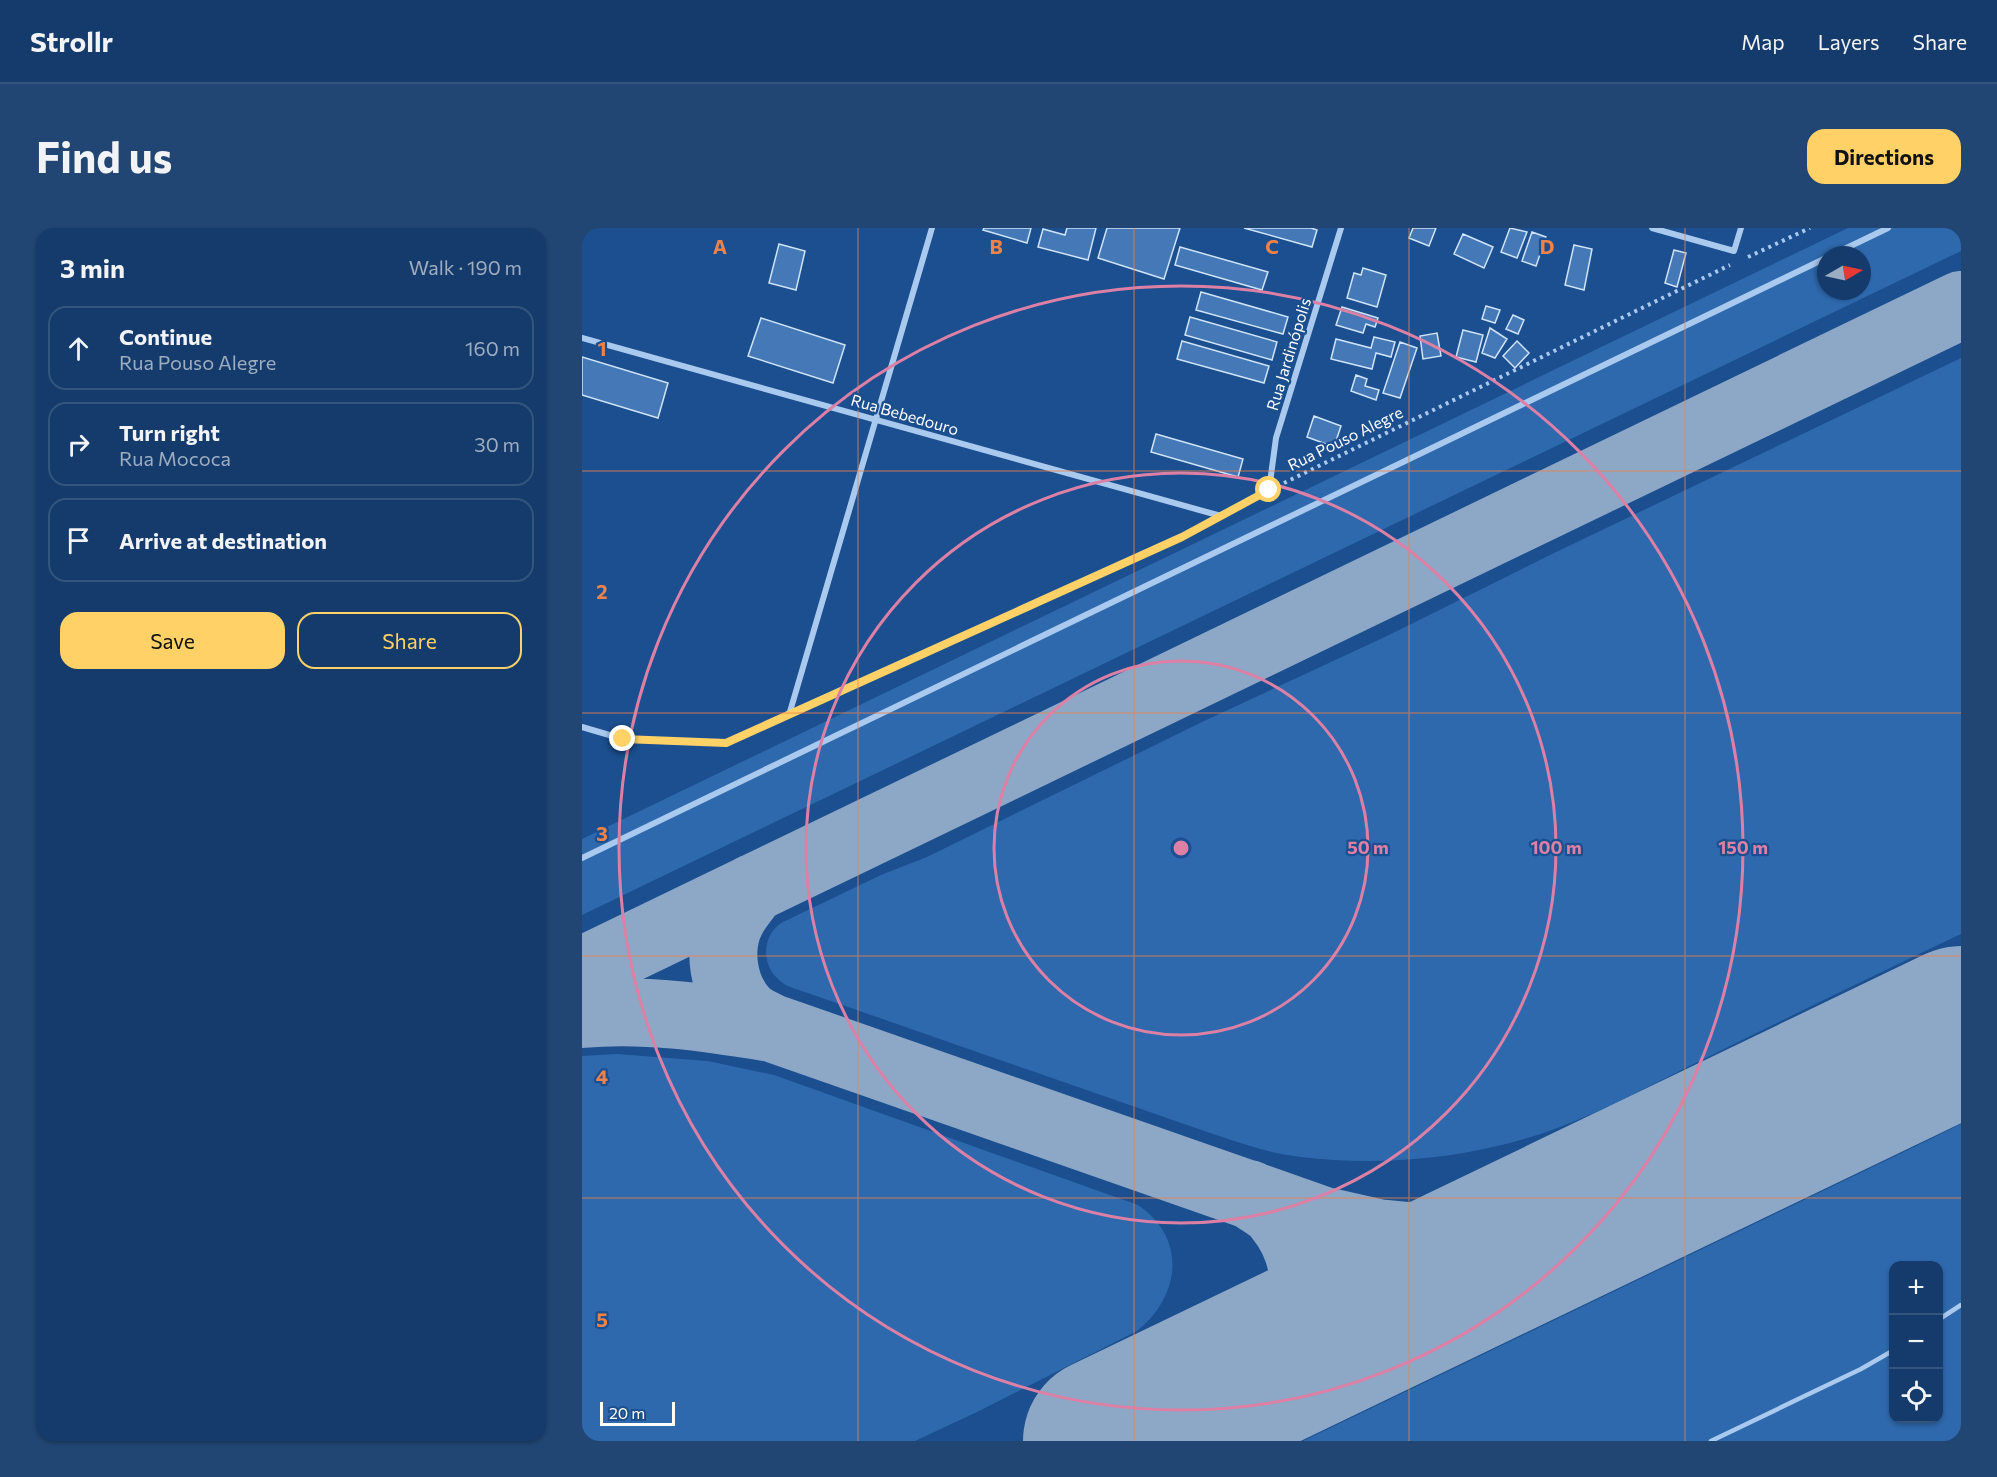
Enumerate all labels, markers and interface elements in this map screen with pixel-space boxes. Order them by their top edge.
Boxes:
text: Strollr [30,24,113,58]
text: Map [1741,29,1785,54]
text: Layers [1818,29,1880,54]
text: Share [1913,29,1967,54]
button: Directions [1807,129,1961,184]
text: Find us [36,130,172,182]
text: A [713,234,727,258]
text: B [989,234,1003,258]
text: C [1265,234,1279,258]
text: D [1540,234,1554,258]
north arrow [1817,246,1871,300]
text: 3 min [60,252,125,283]
text: Walk · 190 m [409,255,522,279]
street label: Rua Jardinópolis [1262,295,1314,413]
text: Continue [119,323,212,350]
icon: ahead [62,332,95,365]
text: 160 m [465,336,520,360]
text: 1 [597,336,607,360]
text: Rua Pouso Alegre [119,350,276,374]
street label: Rua Bebedouro [849,390,961,438]
street label: Rua Pouso Alegre [1284,402,1406,474]
text: Turn right [119,419,220,446]
icon: right [62,428,95,461]
text: 30 m [474,432,520,456]
text: Rua Mococa [119,446,231,470]
route start [1255,476,1281,502]
icon: arrive [62,524,95,557]
text: Arrive at destination [119,527,327,554]
text: 2 [596,579,608,603]
button: Save [60,612,285,669]
button: Share [297,612,522,669]
route end [609,725,635,751]
text: 3 [596,821,608,845]
text: 50 m [1347,836,1389,858]
text: 100 m [1530,836,1582,858]
text: 150 m [1718,836,1768,858]
centre of rings [1171,838,1191,858]
text: 4 [596,1064,608,1088]
map controls [1889,1261,1943,1423]
button: + [1889,1261,1943,1315]
text: 5 [596,1307,608,1331]
button: − [1889,1315,1943,1369]
button: locate [1889,1369,1943,1423]
scale bar [600,1399,675,1426]
text: 20 m [609,1403,645,1422]

